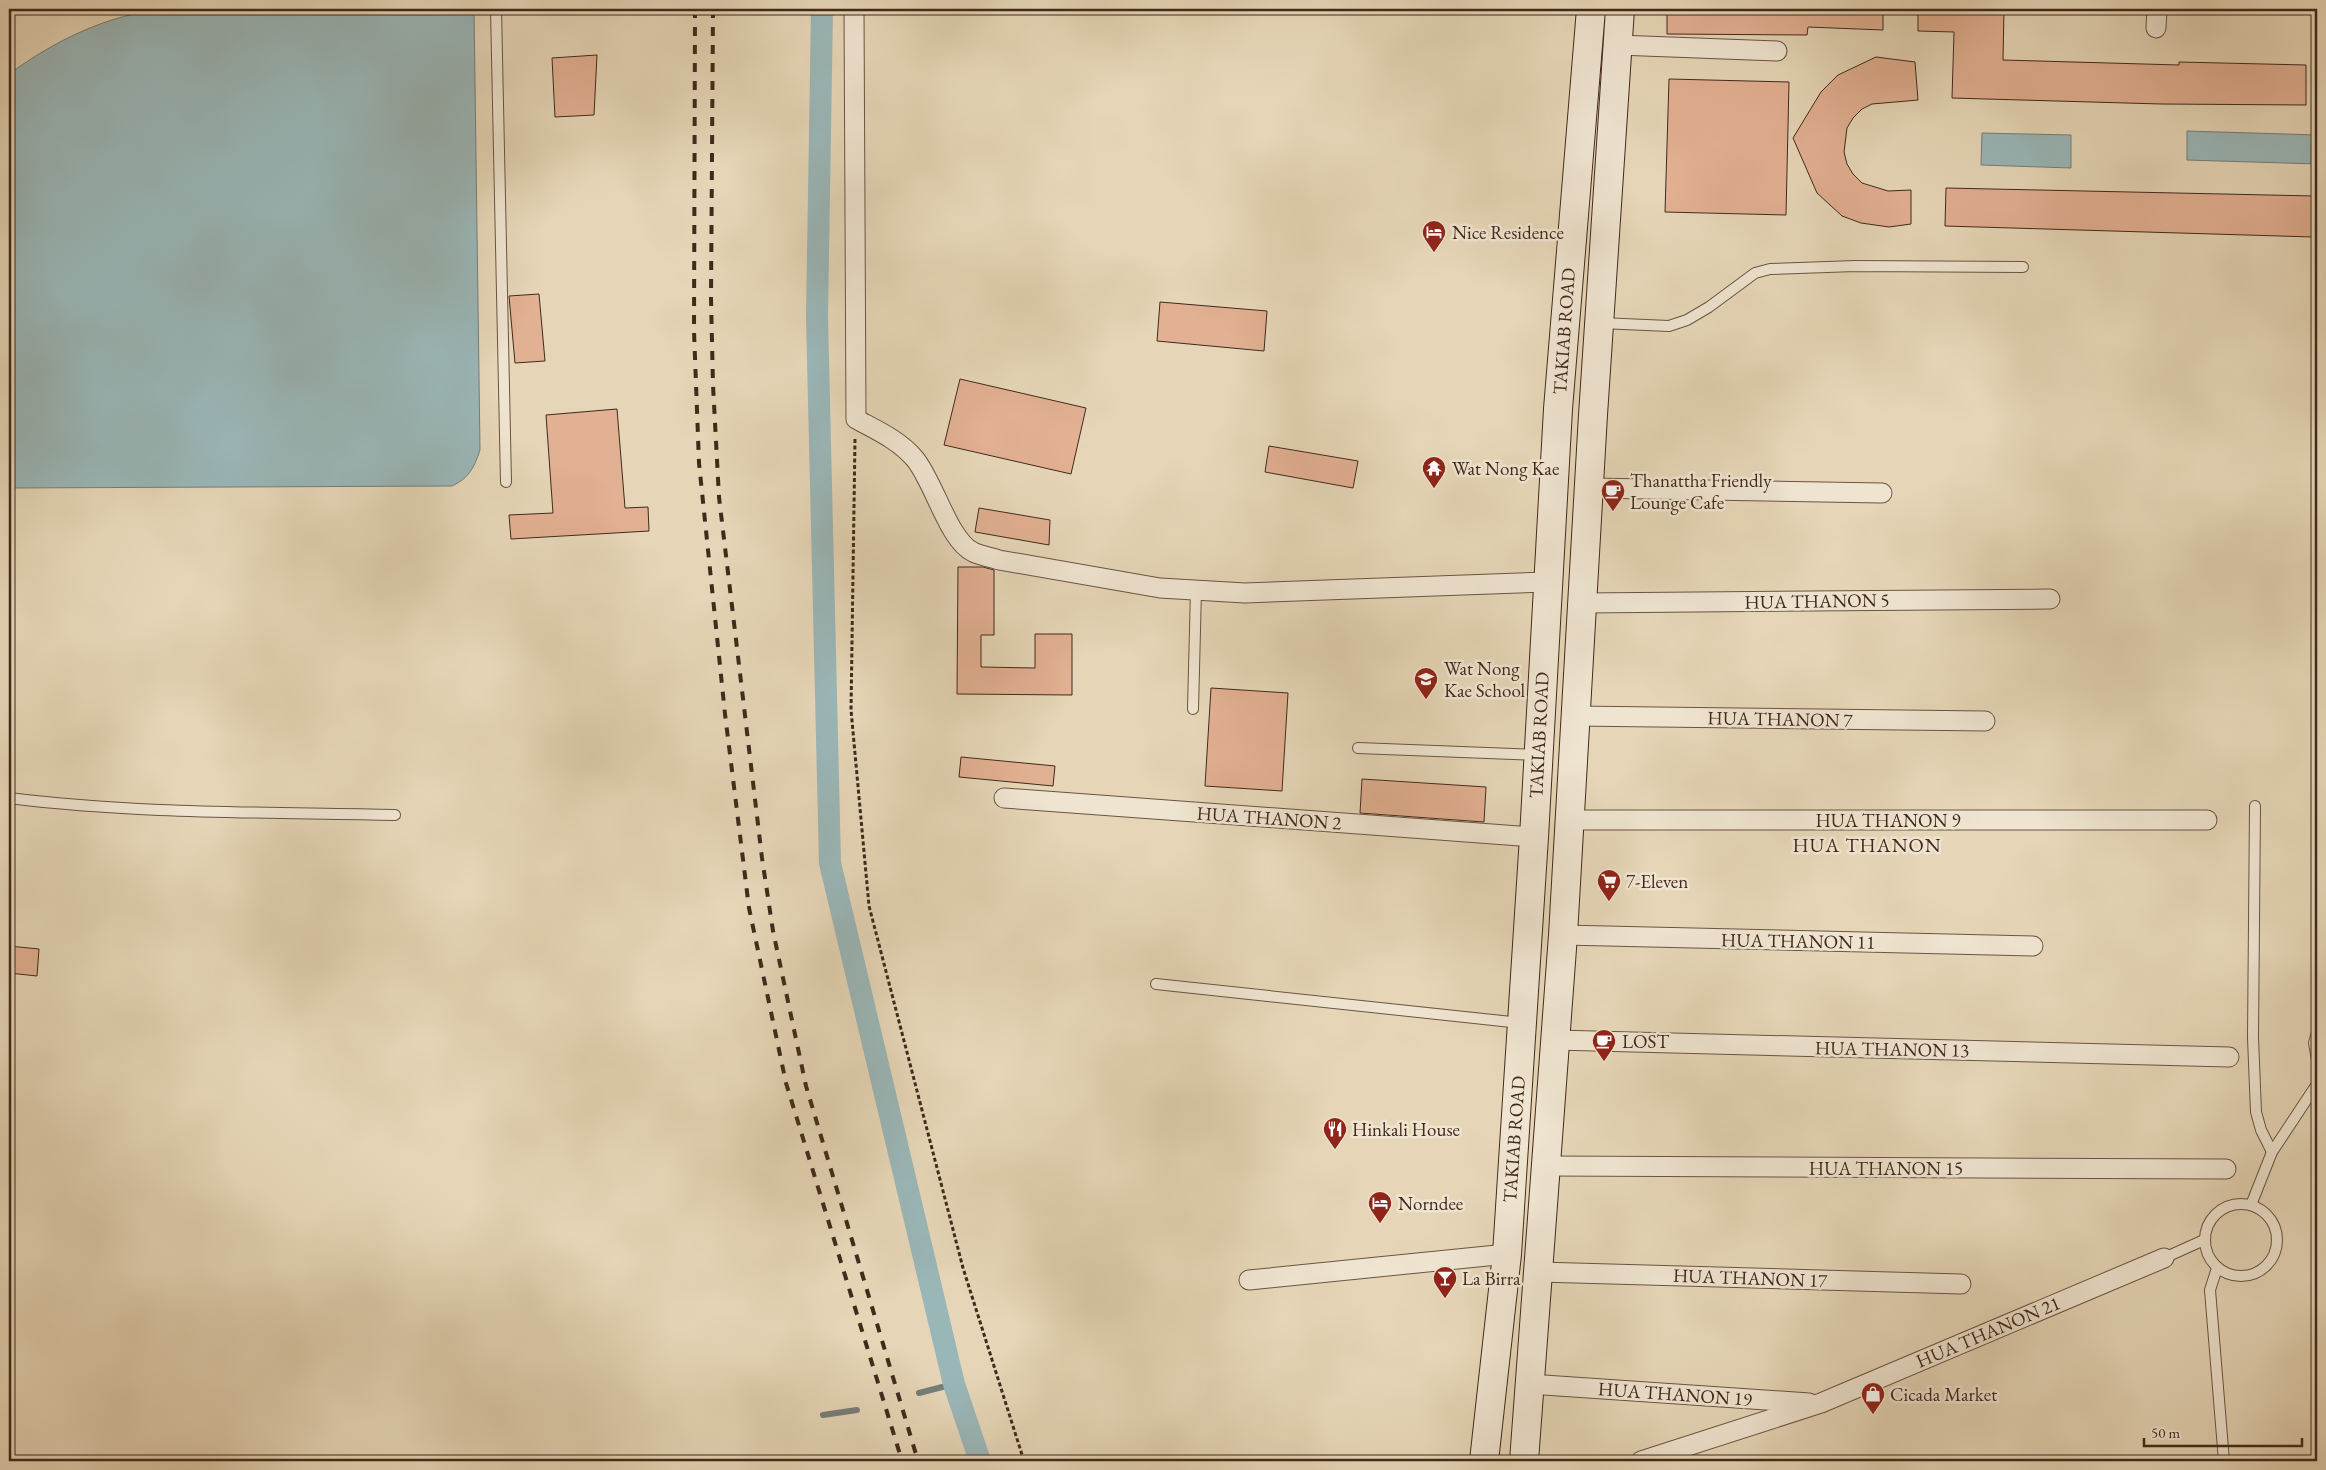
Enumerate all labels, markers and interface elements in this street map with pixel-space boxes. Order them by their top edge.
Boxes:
hotel icon: Nice Residence [1421,219,1447,253]
place label: Nice Residence [1452,220,1564,245]
street label: TAKIAB ROAD [1547,267,1581,395]
temple icon: Wat Nong Kae [1421,455,1447,489]
place label: Wat Nong Kae [1452,456,1559,481]
place label: Thanattha Friendly Lounge Cafe [1630,468,1772,515]
cafe icon: Thanattha Friendly Lounge Cafe [1600,478,1626,512]
street label: HUA THANON 5 [1744,587,1890,615]
place label: Wat Nong Kae School [1444,656,1526,703]
school or university icon: Wat Nong Kae School [1413,666,1439,700]
street label: TAKIAB ROAD [1523,671,1555,799]
street label: HUA THANON 7 [1707,705,1854,733]
street label: HUA THANON 2 [1196,800,1342,836]
street label: HUA THANON 9 [1815,808,1961,833]
district label: HUA THANON [1792,832,1942,858]
supermarket icon: 7-Eleven [1596,868,1622,902]
place label: 7-Eleven [1626,869,1688,894]
street label: HUA THANON 11 [1721,927,1875,955]
cafe icon: LOST [1591,1028,1617,1062]
place label: LOST [1622,1029,1669,1054]
street label: HUA THANON 13 [1815,1035,1969,1063]
street label: TAKIAB ROAD [1497,1075,1531,1203]
restaurant icon: Hinkali House [1322,1116,1348,1150]
place label: Hinkali House [1352,1117,1460,1142]
street label: HUA THANON 15 [1809,1156,1963,1181]
hotel icon: Norndee [1367,1190,1393,1224]
place label: Norndee [1398,1191,1463,1216]
street label: HUA THANON 17 [1672,1263,1828,1293]
bar icon: La Birra [1432,1265,1458,1299]
place label: La Birra [1462,1266,1521,1291]
street label: HUA THANON 21 [1912,1290,2064,1374]
street label: HUA THANON 19 [1597,1376,1753,1412]
shop icon: Cicada Market [1860,1381,1886,1415]
place label: Cicada Market [1890,1382,1997,1407]
scale bar [2144,1415,2301,1447]
text: 50 m [2151,1423,2180,1442]

